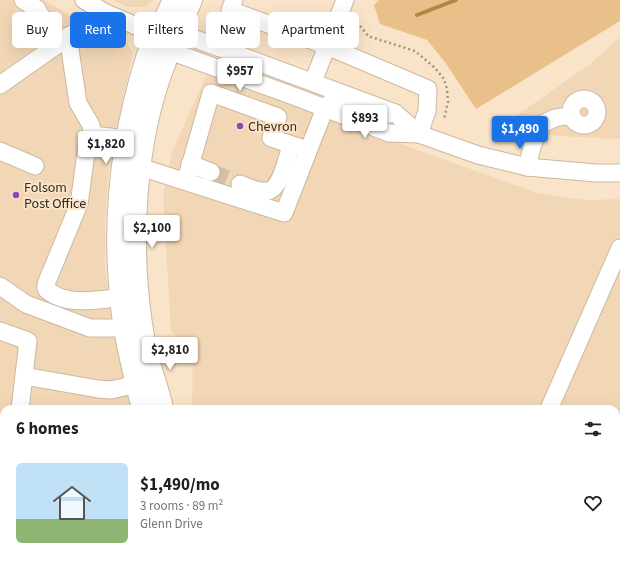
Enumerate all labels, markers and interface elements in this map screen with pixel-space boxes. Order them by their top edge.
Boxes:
chip: Buy [12,12,62,48]
chip: Rent [70,12,126,48]
chip: Filters [134,12,198,48]
chip: New [206,12,260,48]
chip: Apartment [268,12,359,48]
pin: $957 [216,58,264,92]
text: $957 [226,62,254,80]
pin: $893 [341,105,389,139]
text: $893 [351,109,379,127]
pin: $1,490 [487,116,553,150]
place label: Chevron [248,117,297,137]
text: $1,490 [501,120,539,138]
marker: Chevron [235,121,245,131]
pin: $1,820 [73,131,139,165]
text: $1,820 [87,135,125,153]
place label: Folsom Post Office [24,178,86,214]
marker: Folsom Post Office [11,190,21,200]
pin: $2,100 [119,215,185,249]
text: $2,100 [133,219,171,237]
pin: $2,810 [137,337,203,371]
text: $2,810 [151,341,189,359]
text: 6 homes [16,417,78,441]
icon: filters [582,418,604,440]
text: $1,490/mo [140,473,220,497]
icon: home [48,479,96,527]
icon: heart [582,492,604,514]
text: 3 rooms · 89 m² [140,497,223,515]
text: Glenn Drive [140,515,203,533]

